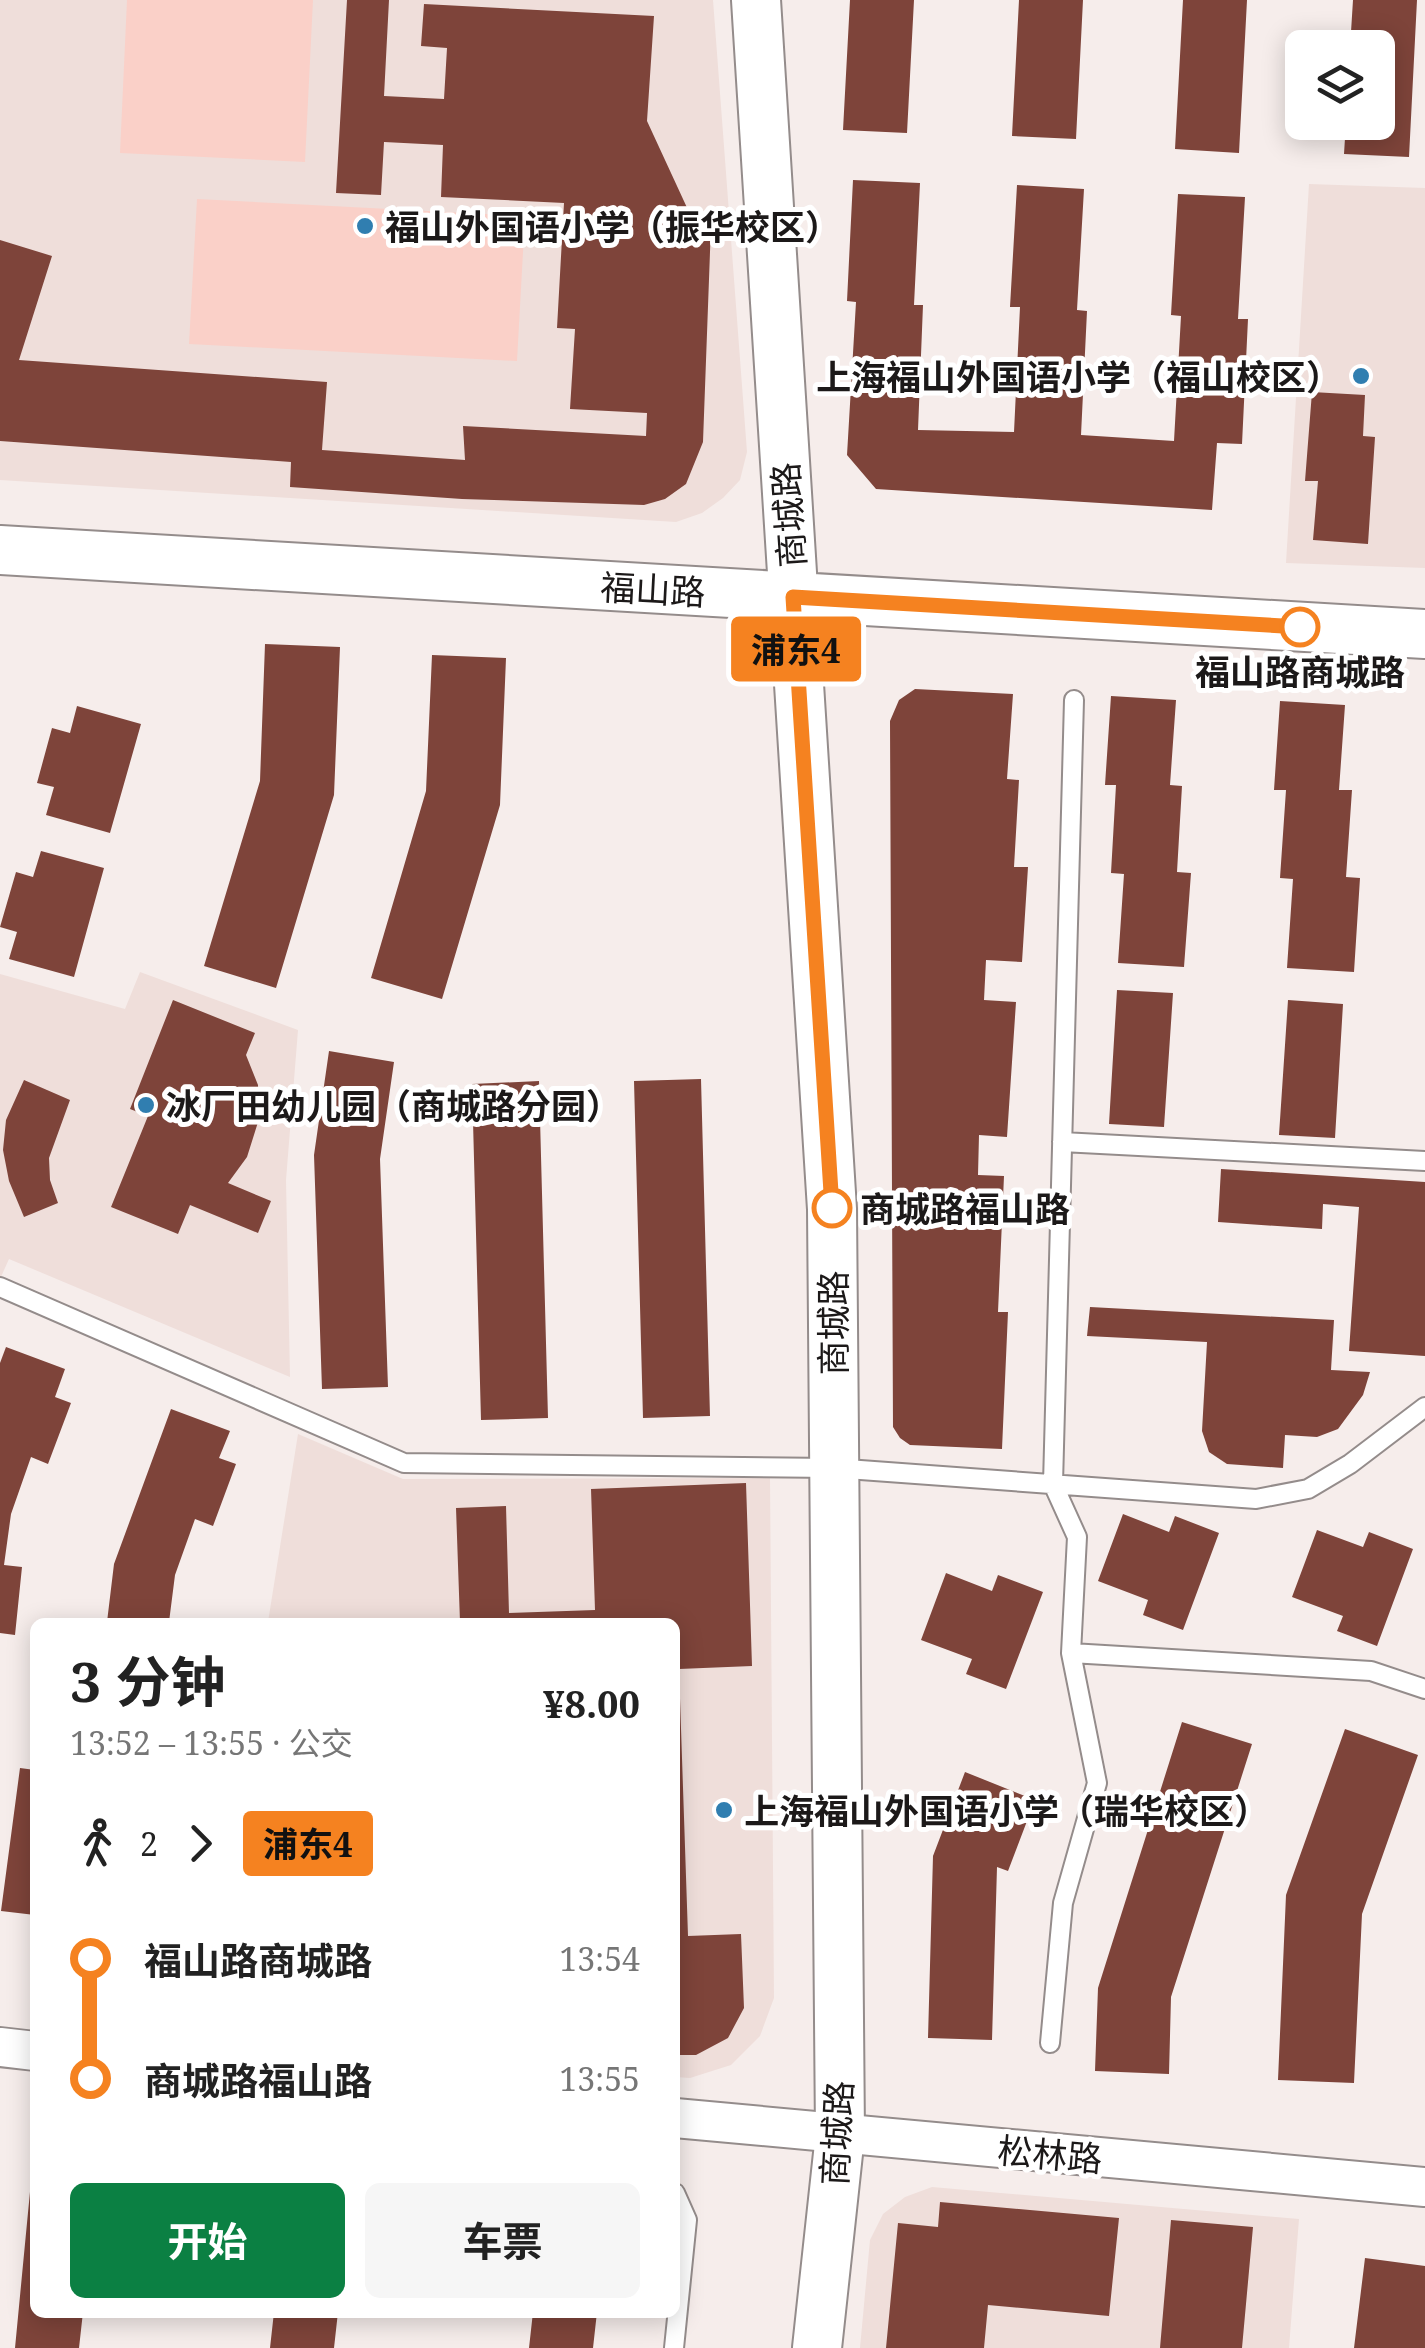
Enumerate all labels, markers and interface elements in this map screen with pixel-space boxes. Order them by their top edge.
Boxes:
map controls [1285,30,1395,140]
button: layers [1285,30,1395,140]
place label: 福山外国语小学（振华校区） [385,203,840,250]
marker: 福山外国语小学（振华校区） [354,215,376,237]
place label: 上海福山外国语小学（福山校区） [816,353,1341,400]
marker: 上海福山外国语小学（福山校区） [1350,365,1372,387]
street label: 商城路 [761,461,815,569]
street label: 福山路 [599,563,707,615]
marker: 福山路商城路 [1281,608,1319,646]
line badge: 浦东4 [738,616,854,682]
text: 浦东4 [751,626,841,673]
place label: 福山路商城路 [1195,648,1405,695]
place label: 冰厂田幼儿园（商城路分园） [166,1082,621,1129]
marker: 冰厂田幼儿园（商城路分园） [135,1094,157,1116]
place label: 商城路福山路 [860,1185,1070,1232]
marker: 商城路福山路 [813,1189,851,1227]
street label: 商城路 [809,1270,856,1376]
text: 3 分钟 [70,1643,225,1718]
text: ¥8.00 [543,1677,640,1729]
text: 13:52 – 13:55 · 公交 [70,1721,353,1764]
place label: 上海福山外国语小学（瑞华校区） [744,1787,1269,1834]
marker: 上海福山外国语小学（瑞华校区） [713,1799,735,1821]
icon: walk [70,1816,125,1871]
icon: forward [173,1816,228,1871]
text: 浦东4 [263,1820,353,1867]
text: 2 [140,1822,158,1865]
text: 福山路商城路 [144,1934,372,1986]
text: 13:54 [559,1937,640,1980]
text: 商城路福山路 [144,2054,372,2106]
text: 13:55 [559,2057,640,2100]
street label: 商城路 [810,2079,862,2187]
street label: 松林路 [996,2126,1104,2182]
button: 开始 [70,2183,345,2298]
button: 车票 [365,2183,640,2298]

